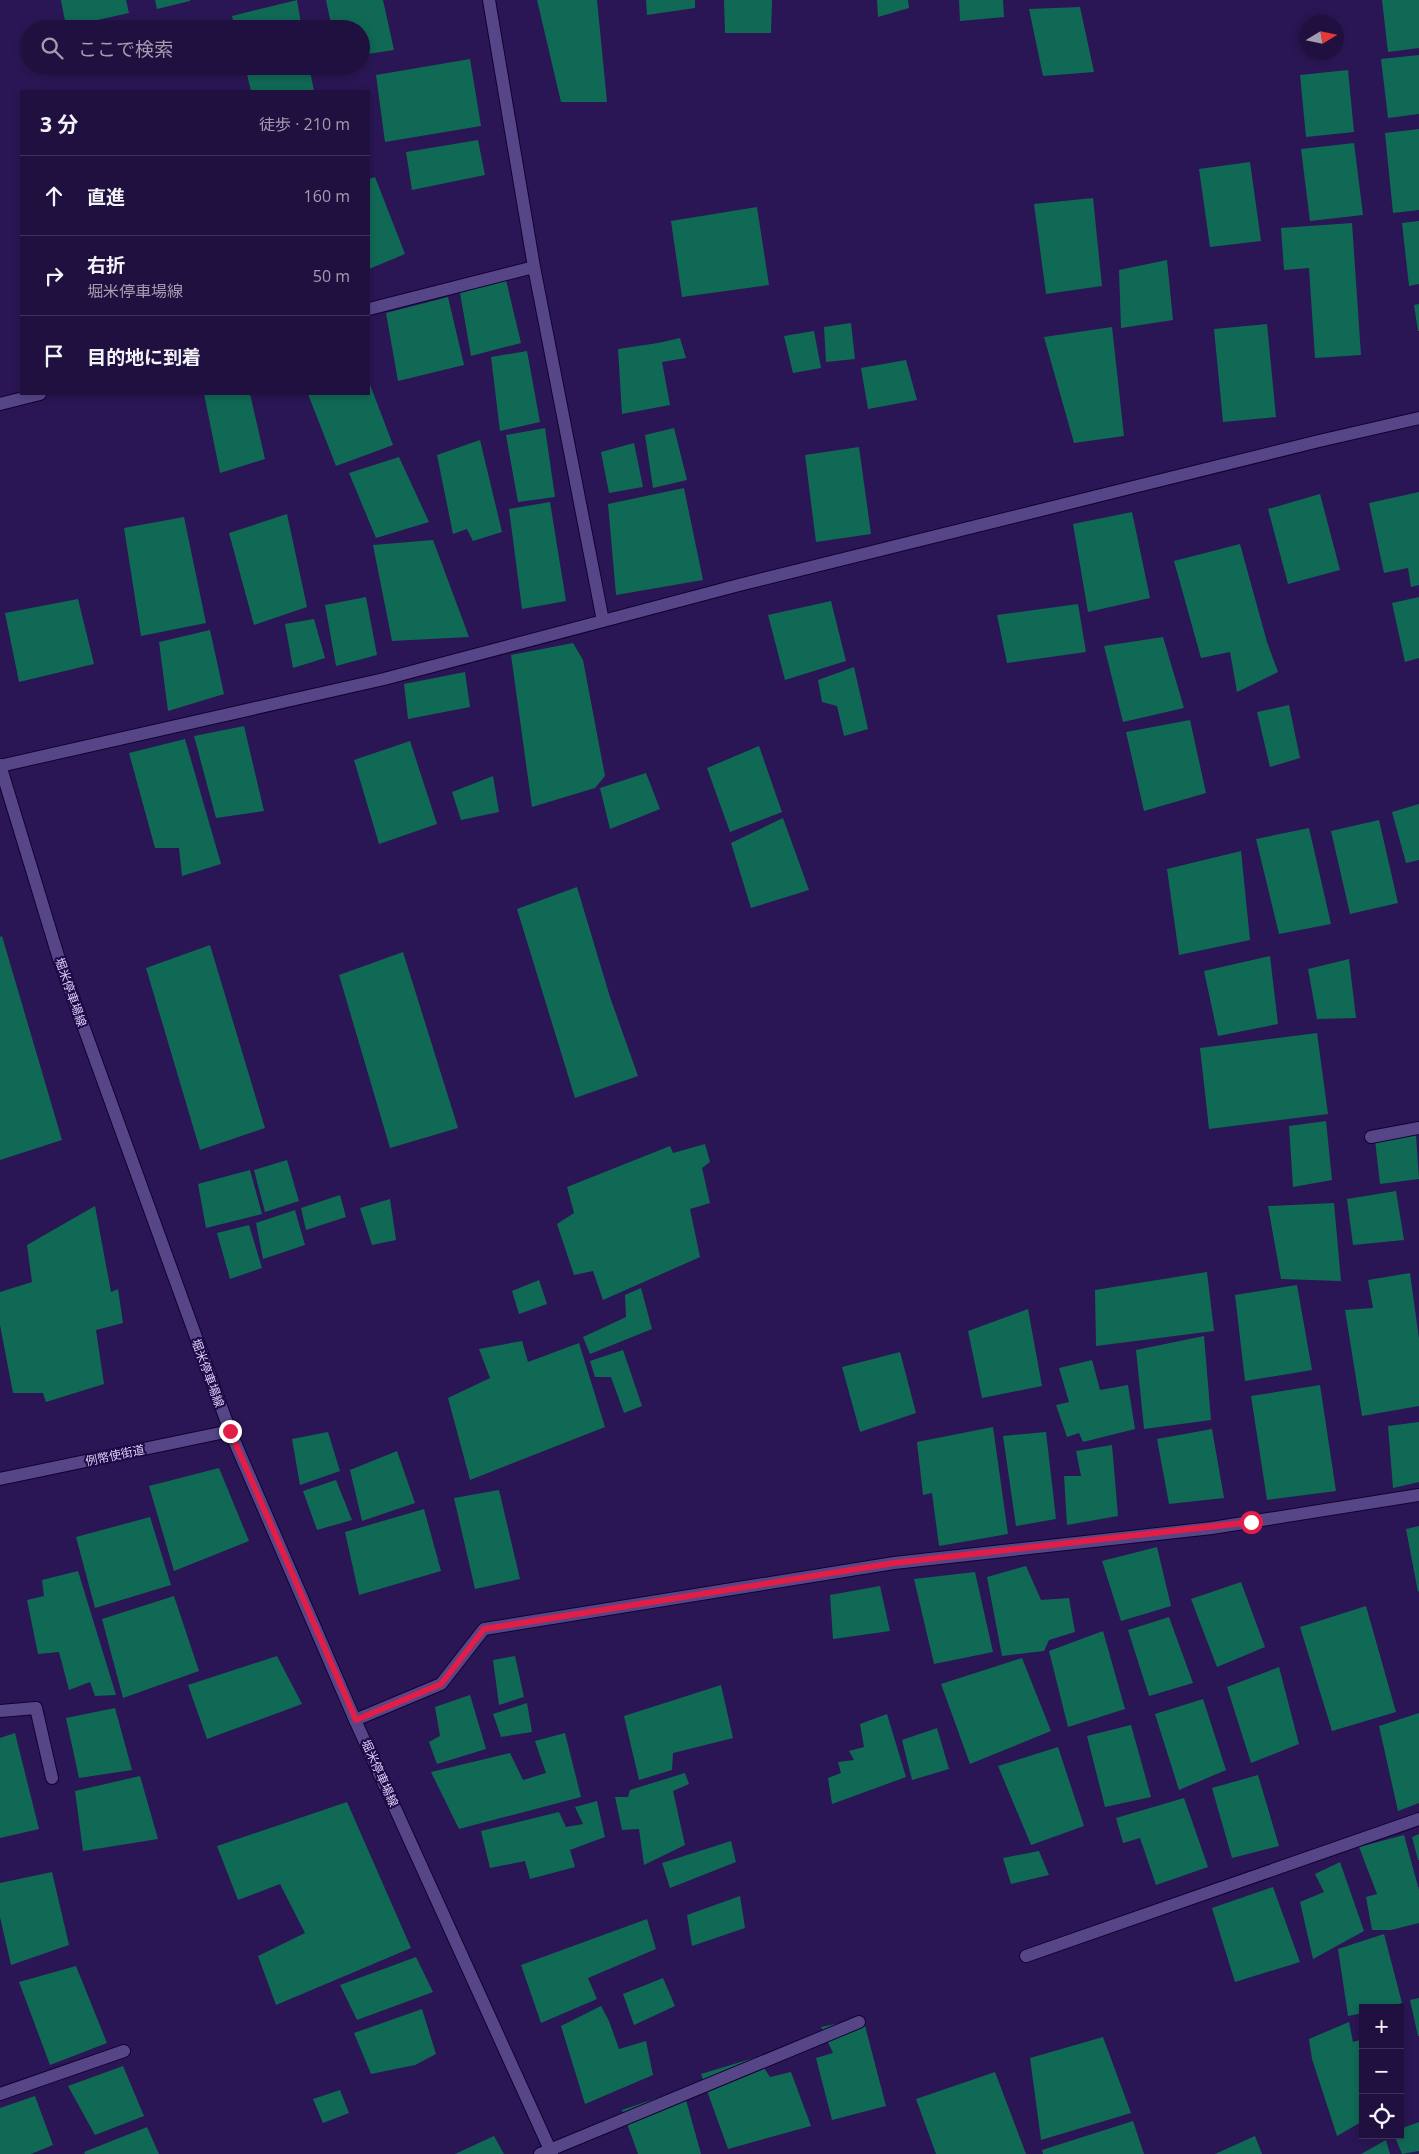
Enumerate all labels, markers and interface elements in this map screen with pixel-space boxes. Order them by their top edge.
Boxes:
north arrow [1299,15,1344,60]
search box [20,20,370,75]
icon: search [38,34,66,62]
text: ここで検索 [78,36,173,62]
text: 3 分 [40,110,78,138]
text: 徒歩 · 210 m [259,113,350,135]
icon: ahead [40,182,68,210]
text: 直進 [87,184,125,210]
text: 160 m [304,185,350,207]
text: 右折 [87,252,125,278]
icon: right [40,262,68,290]
text: 50 m [313,265,350,287]
text: 堀米停車場線 [87,280,183,302]
icon: arrive [40,342,68,370]
text: 目的地に到着 [87,344,201,370]
street label: 堀米停車場線 [51,955,91,1029]
street label: 堀米停車場線 [188,1336,228,1410]
route end [219,1420,242,1443]
street label: 例幣使街道 [84,1440,146,1470]
route start [1240,1511,1263,1534]
street label: 堀米停車場線 [358,1737,402,1809]
map controls [1359,2004,1404,2139]
button: + [1359,2004,1404,2049]
button: − [1359,2049,1404,2094]
button: locate [1359,2094,1404,2139]

